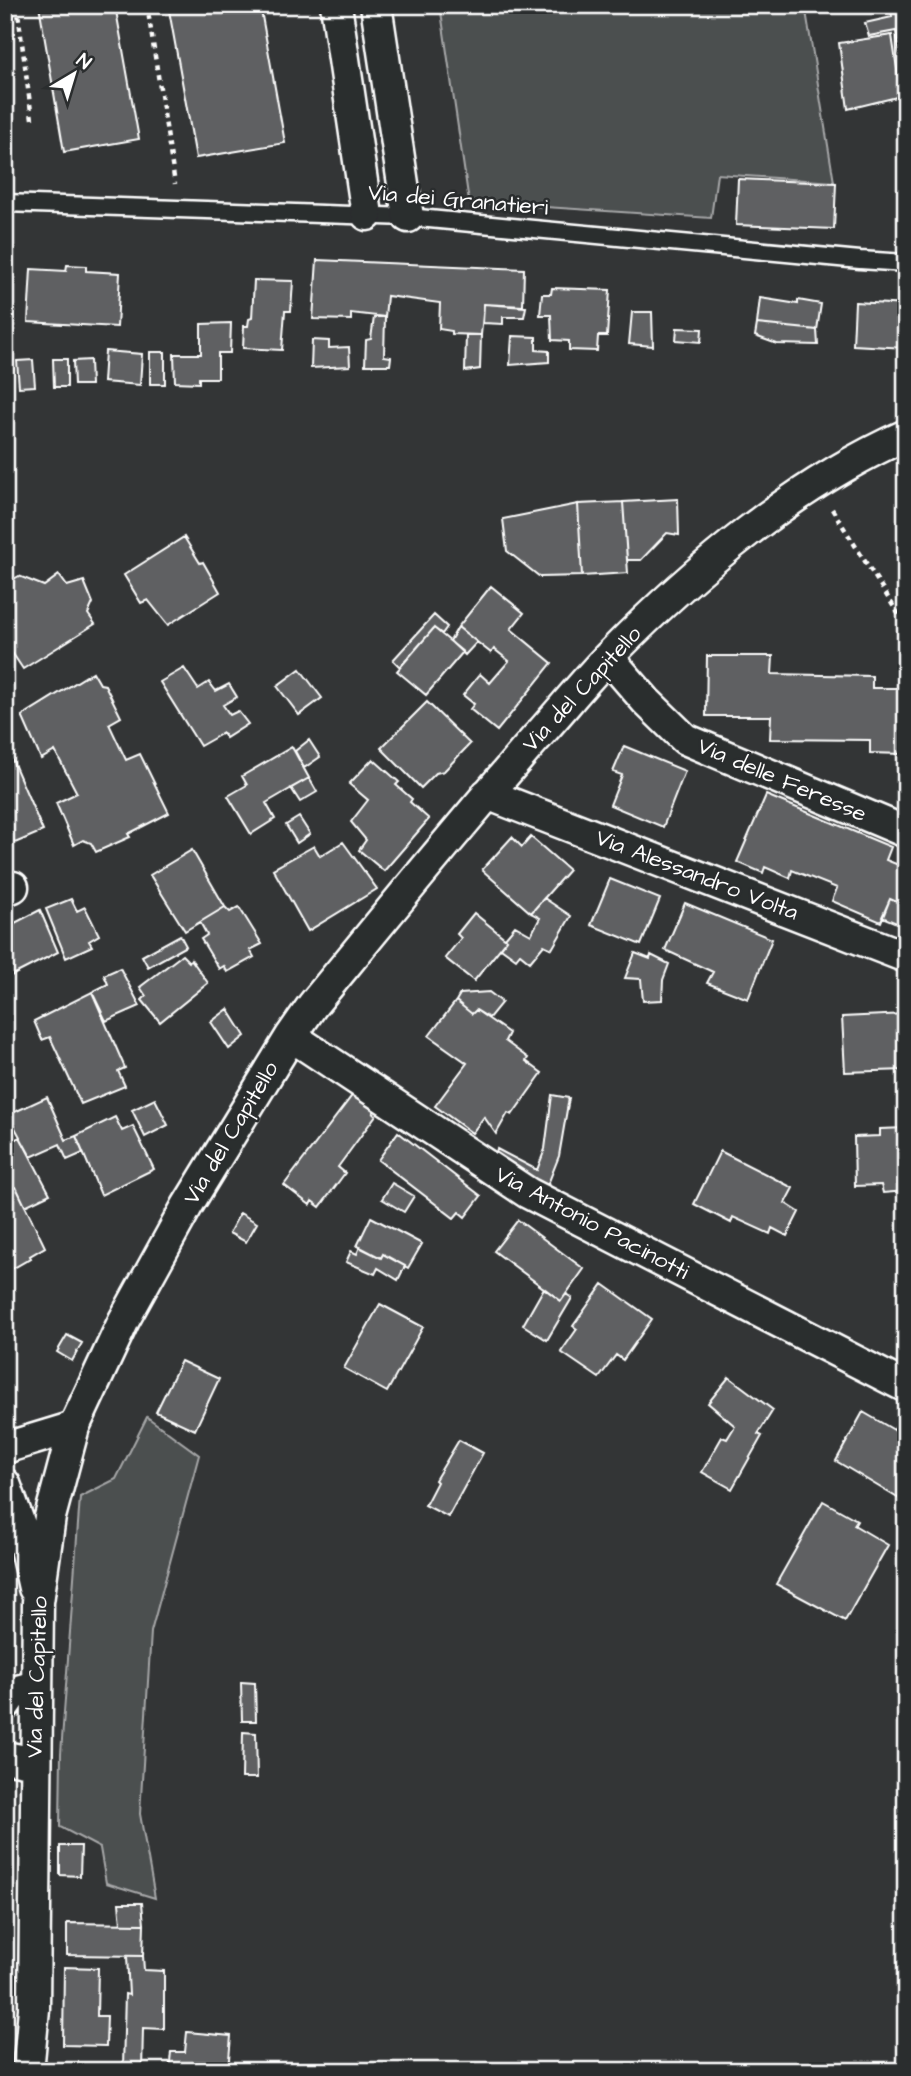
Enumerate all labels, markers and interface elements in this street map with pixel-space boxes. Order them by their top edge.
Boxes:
north arrow [38,38,108,108]
text: N [71,47,97,76]
street label: Via dei Granatieri [367,176,550,224]
street label: Via del Capitello [515,619,649,759]
street label: Via delle Feresse [692,730,872,830]
street label: Via Alessandro Volta [591,822,803,928]
street label: Via del Capitello [176,1055,286,1211]
street label: Via Antonio Pacinotti [489,1158,695,1288]
street label: Via del Capitello [18,1595,56,1759]

